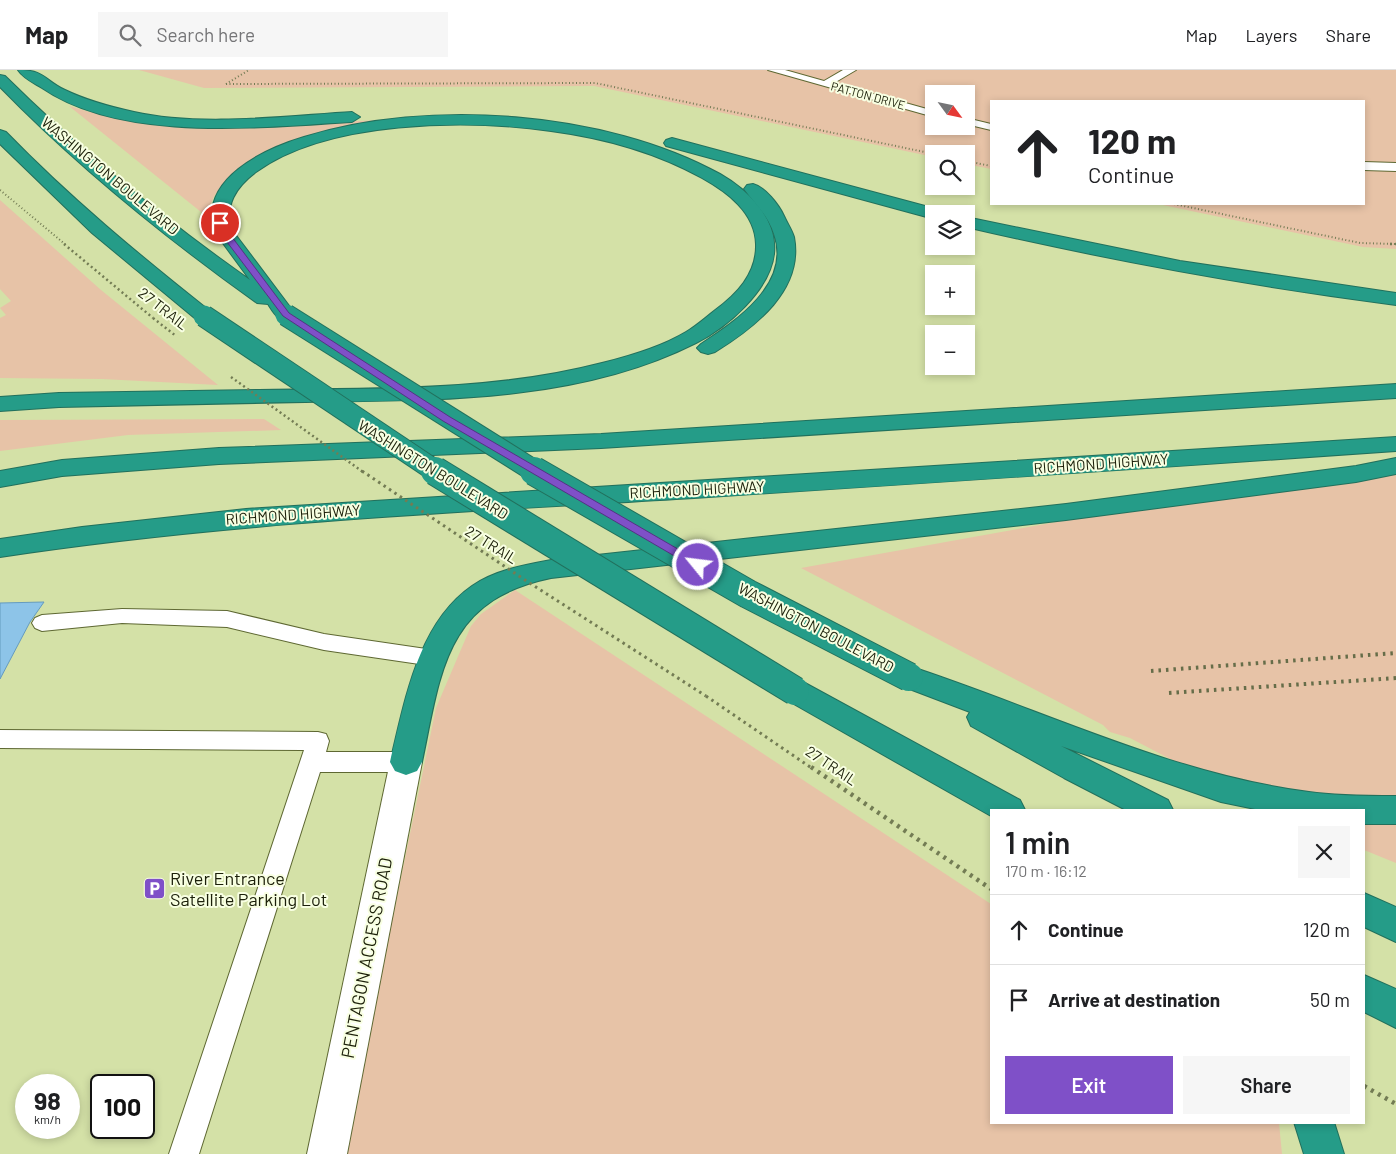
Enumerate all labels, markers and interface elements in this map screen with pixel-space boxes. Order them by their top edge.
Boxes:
search box [98,12,448,57]
text: Map [25,20,68,49]
icon: search [116,21,144,49]
text: Search here [156,23,255,46]
text: Map [1185,24,1217,46]
text: Layers [1245,24,1298,46]
text: Share [1326,24,1371,46]
street label: PATTON DRIVE [830,78,907,112]
north arrow [925,85,975,135]
map controls [925,85,975,375]
street label: WASHINGTON BOULEVARD [38,113,183,238]
text: 120 m [1088,119,1176,161]
icon: ahead [1005,120,1070,185]
button: search [925,145,975,195]
text: Continue [1088,161,1174,187]
pin [199,202,241,244]
button: layers [925,205,975,255]
icon: arrive [206,209,234,237]
button: + [925,265,975,315]
street label: 27 TRAIL [135,283,192,333]
button: − [925,325,975,375]
street label: WASHINGTON BOULEVARD [355,416,512,523]
street label: RICHMOND HIGHWAY [1033,449,1169,477]
street label: RICHMOND HIGHWAY [629,476,765,502]
street label: RICHMOND HIGHWAY [225,500,361,528]
street label: 27 TRAIL [462,521,521,567]
position arrow [671,538,723,590]
street label: WASHINGTON BOULEVARD [736,578,897,676]
street label: 27 TRAIL [803,742,861,789]
text: 1 min [1005,824,1070,860]
button: close [1298,826,1350,878]
street label: PENTAGON ACCESS ROAD [336,856,396,1060]
text: 170 m · 16:12 [1005,861,1087,880]
place label: River Entrance Satellite Parking Lot [170,867,327,910]
parking icon: River Entrance Satellite Parking Lot [142,877,166,901]
icon: ahead [1005,916,1033,944]
text: Continue [1048,918,1124,941]
text: 120 m [1303,918,1350,941]
icon: arrive [1005,986,1033,1014]
text: Arrive at destination [1048,988,1220,1011]
text: 50 m [1310,988,1350,1011]
button: Exit [1005,1056,1173,1114]
button: Share [1183,1056,1350,1114]
speed limit sign: 100 [90,1074,155,1139]
text: 98 [34,1085,61,1115]
text: km/h [34,1112,61,1126]

